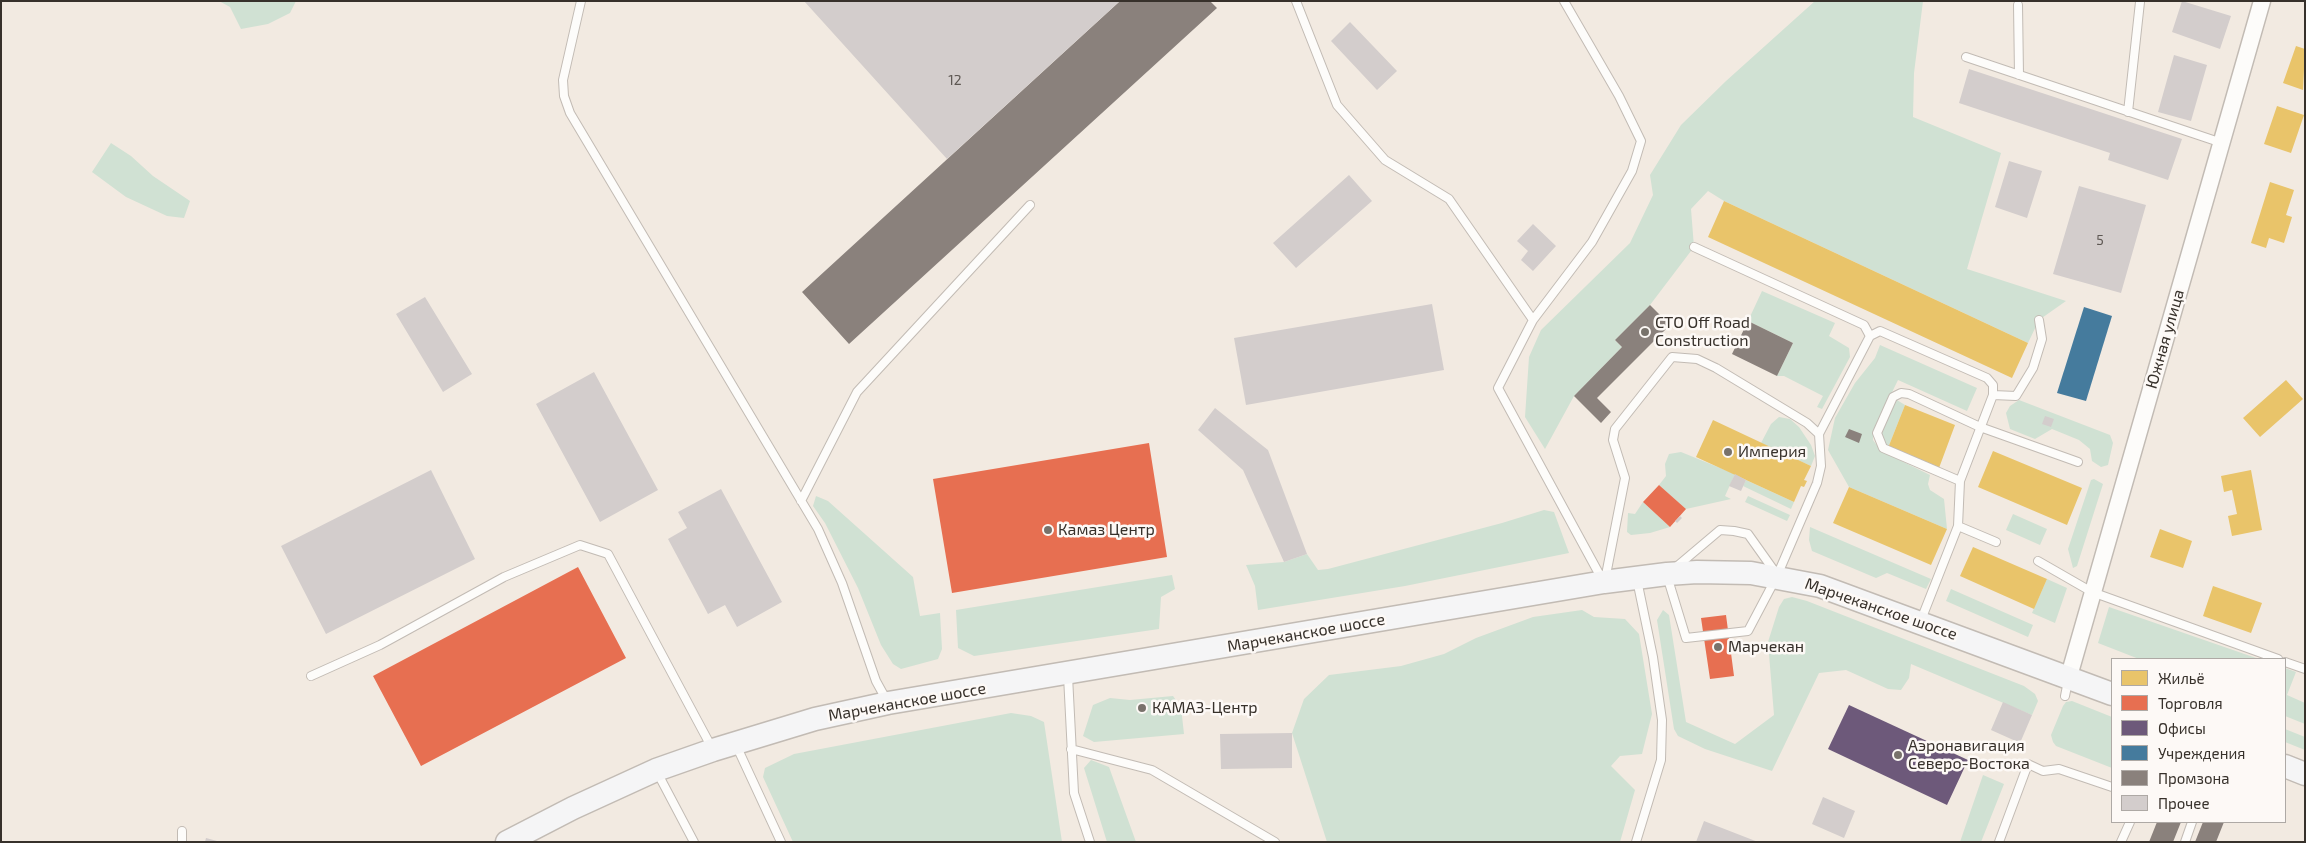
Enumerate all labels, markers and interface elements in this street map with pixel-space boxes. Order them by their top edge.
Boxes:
house number: 12 [948,72,962,88]
house number: 5 [2096,232,2104,248]
street label: Южная улица [2142,287,2188,391]
place label: СТО Off Road Construction [1655,313,1750,351]
marker: СТО Off Road Construction [1639,326,1651,338]
place label: Империя [1738,442,1806,462]
marker: Империя [1722,446,1734,458]
place label: Камаз Центр [1058,520,1155,540]
marker: Камаз Центр [1042,524,1054,536]
street label: Марчеканское шоссе [1802,574,1960,644]
street label: Марчеканское шоссе [1226,610,1386,656]
place label: Марчекан [1728,637,1804,657]
marker: Марчекан [1712,641,1724,653]
legend [2111,658,2286,823]
text: Жильё [2158,669,2205,687]
street label: Марчеканское шоссе [827,679,987,725]
text: Торговля [2158,694,2223,712]
place label: КАМАЗ-Центр [1152,698,1258,718]
marker: КАМАЗ-Центр [1136,702,1148,714]
text: Офисы [2158,719,2206,737]
place label: Аэронавигация Северо-Востока [1908,736,2030,774]
text: Учреждения [2158,744,2245,762]
marker: Аэронавигация Северо-Востока [1892,749,1904,761]
text: Промзона [2158,769,2230,787]
text: Прочее [2158,794,2210,812]

